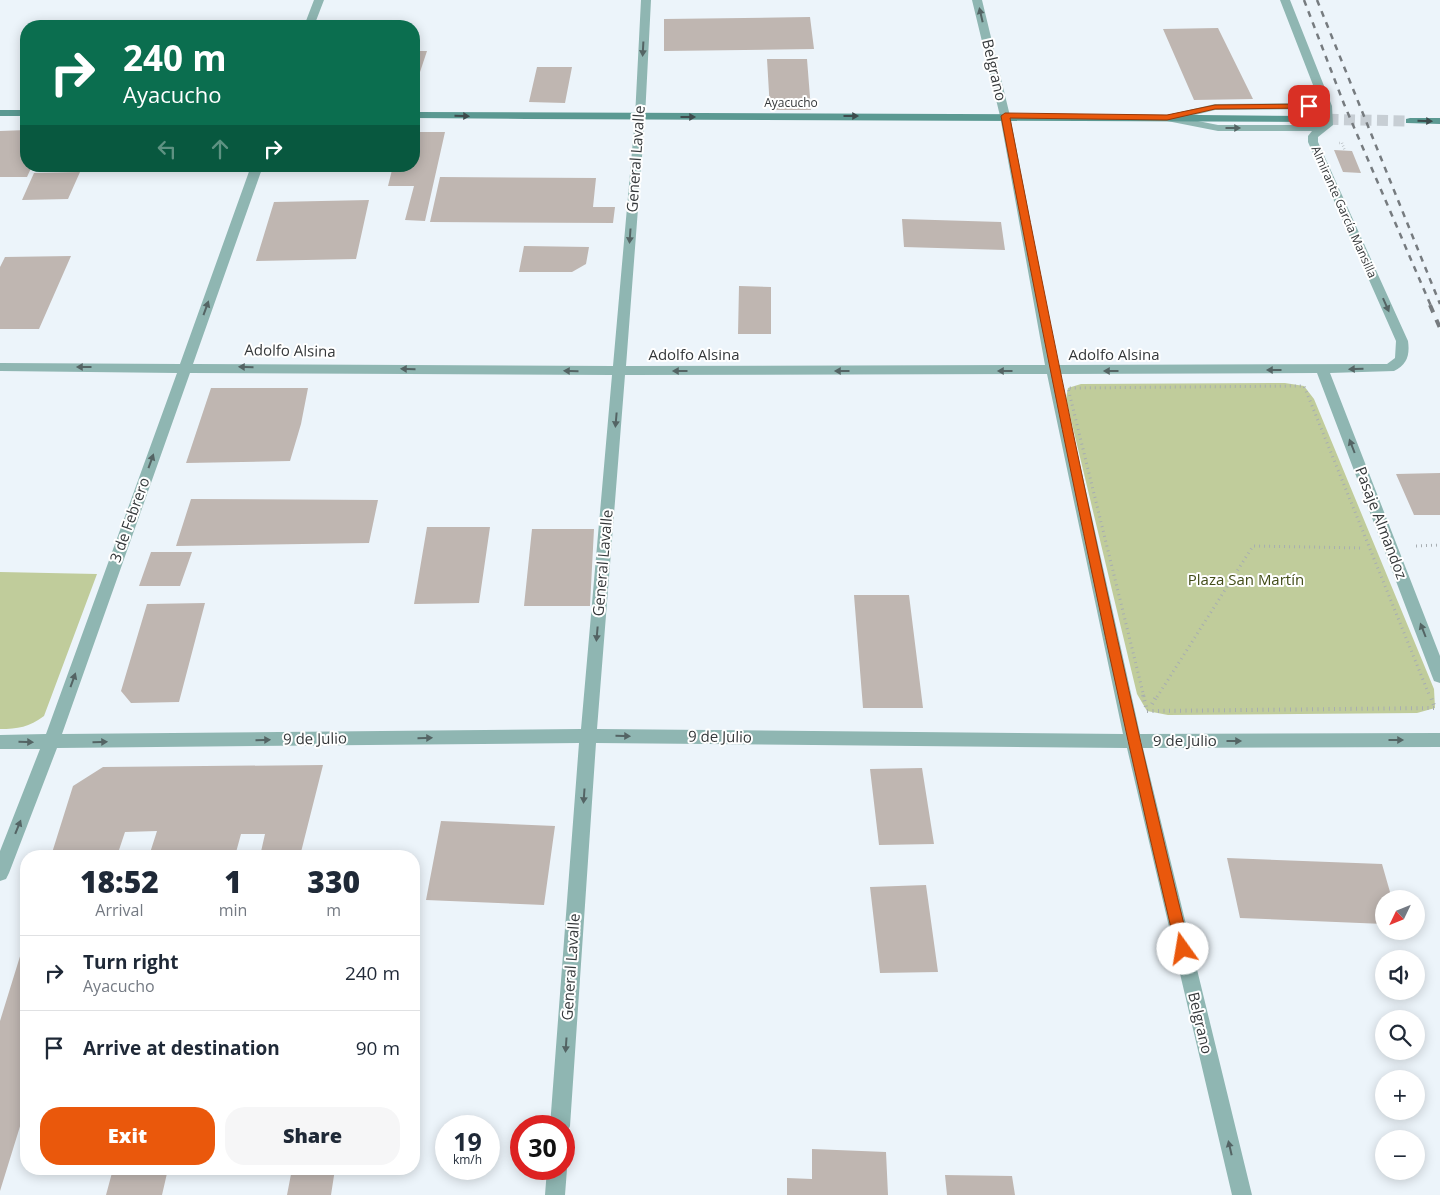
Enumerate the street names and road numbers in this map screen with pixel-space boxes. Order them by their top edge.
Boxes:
street label: Belgrano [978,37,1012,103]
street label: Ayacucho [764,94,818,111]
street label: General Lavalle [621,105,649,213]
street label: Almirante García Mansilla [1308,143,1381,281]
street label: Adolfo Alsina [244,339,336,361]
street label: Adolfo Alsina [648,344,740,364]
street label: Adolfo Alsina [1068,344,1160,364]
street label: Pasaje Almandoz [1351,464,1413,582]
street label: 3 de Febrero [104,474,154,565]
street label: General Lavalle [587,509,617,617]
street label: 9 de Julio [688,725,752,747]
street label: 9 de Julio [283,727,347,749]
street label: 9 de Julio [1153,730,1217,750]
street label: General Lavalle [556,913,584,1021]
street label: Belgrano [1184,990,1218,1056]

